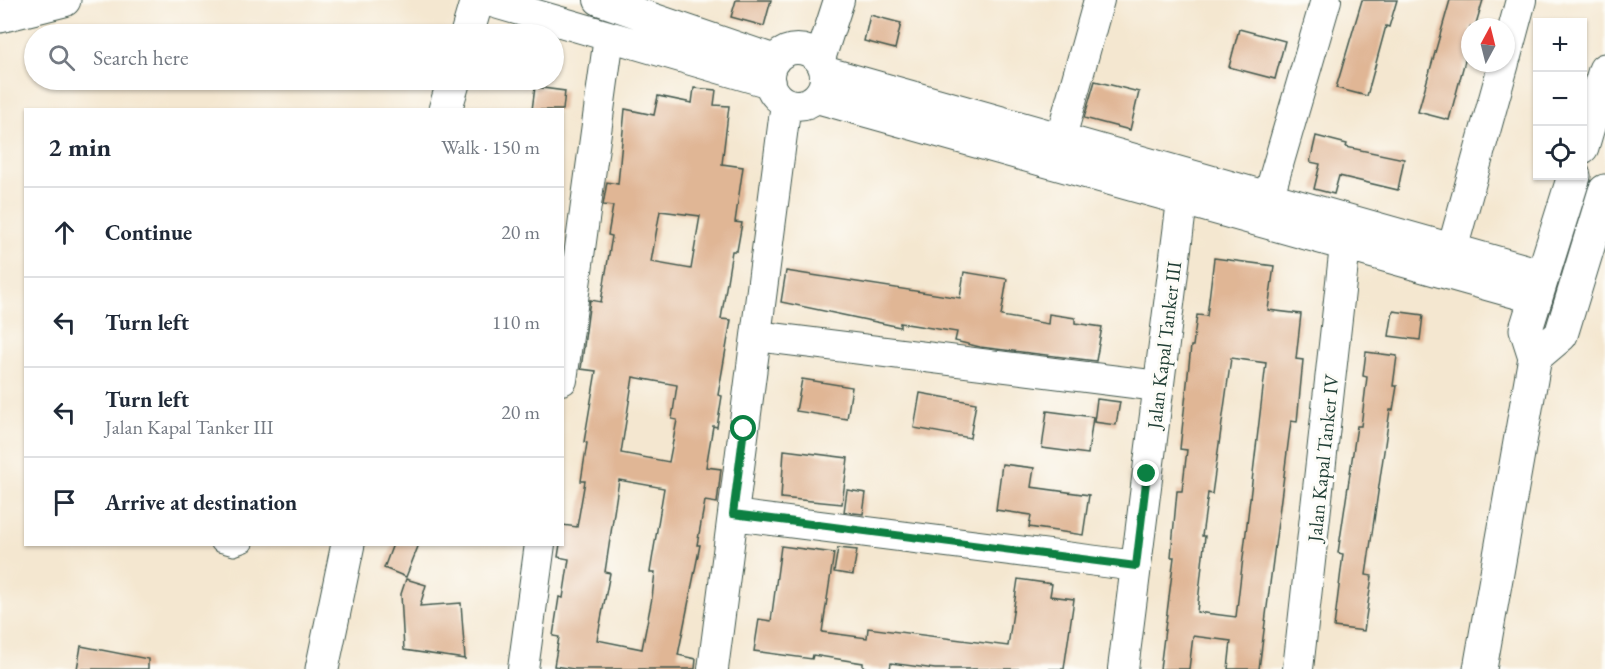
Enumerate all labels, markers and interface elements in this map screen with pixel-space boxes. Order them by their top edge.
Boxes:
north arrow [1461,18,1515,72]
map controls [1533,18,1587,180]
button: + [1533,18,1587,72]
search box [24,24,564,90]
icon: search [45,41,78,74]
text: Search here [93,43,188,72]
button: − [1533,72,1587,126]
button: locate [1533,126,1587,180]
text: 2 min [48,130,111,164]
text: Walk · 150 m [441,134,540,160]
icon: ahead [48,216,81,249]
text: Continue [105,218,192,247]
text: 20 m [501,219,540,245]
street label: Jalan Kapal Tanker III [1141,260,1187,432]
icon: left [48,306,81,339]
text: Turn left [105,308,189,337]
text: 110 m [492,309,540,335]
street label: Jalan Kapal Tanker IV [1301,372,1345,545]
text: Turn left [105,385,189,414]
icon: left [48,396,81,429]
text: 20 m [501,399,540,425]
text: Jalan Kapal Tanker III [105,414,274,440]
route start [730,415,756,441]
route end [1133,460,1159,486]
icon: arrive [48,486,81,519]
text: Arrive at destination [105,488,297,517]

